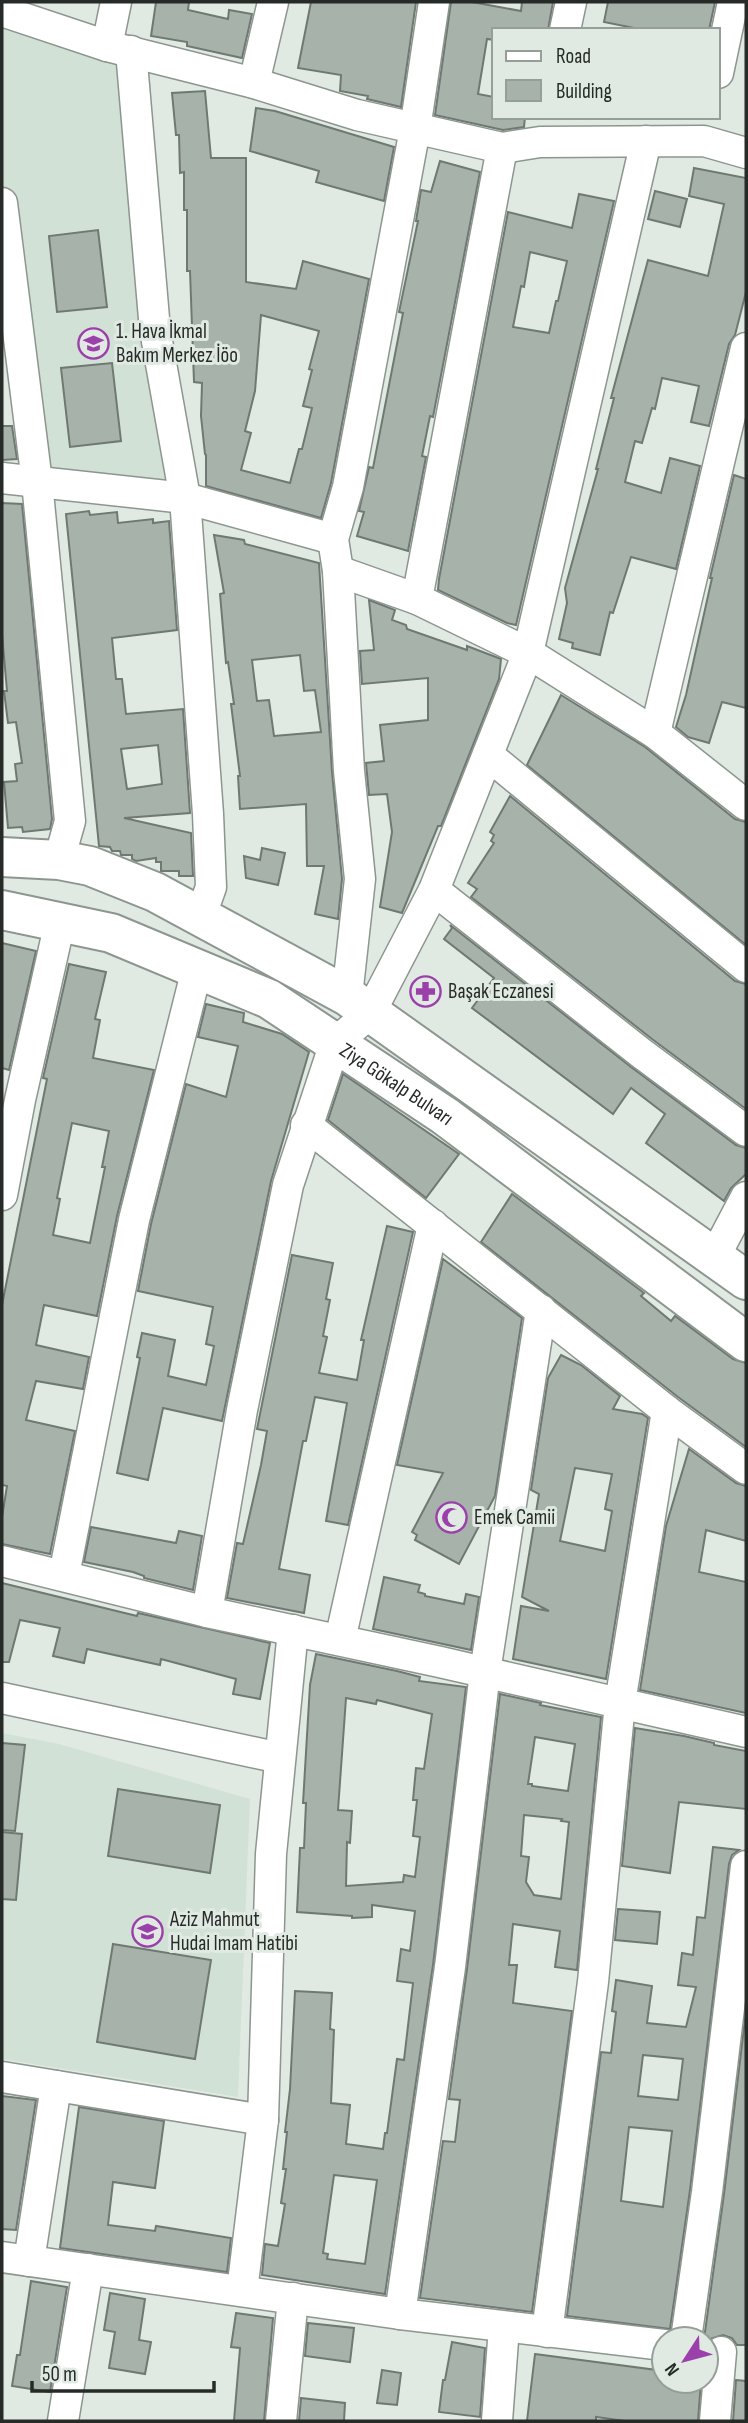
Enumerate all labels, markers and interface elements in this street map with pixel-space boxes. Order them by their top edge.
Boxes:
legend [492,28,720,119]
text: Road [556,44,591,69]
text: Building [556,79,612,104]
place label: 1. Hava İkmal Bakım Merkez İöo [116,319,238,368]
school or university icon: 1. Hava İkmal Bakım Merkez İöo [76,326,110,360]
pharmacy icon: Başak Eczanesi [408,974,442,1008]
place label: Başak Eczanesi [448,979,554,1004]
street label: Ziya Gökalp Bulvarı [335,1038,458,1131]
mosque icon: Emek Camii [434,1500,468,1534]
place label: Emek Camii [474,1505,555,1530]
place label: Aziz Mahmut Hudai Imam Hatibi [169,1907,298,1956]
school or university icon: Aziz Mahmut Hudai Imam Hatibi [130,1914,164,1948]
north arrow [650,2325,720,2395]
scale bar [32,2350,214,2394]
text: N [660,2358,685,2380]
text: 50 m [42,2362,77,2387]

